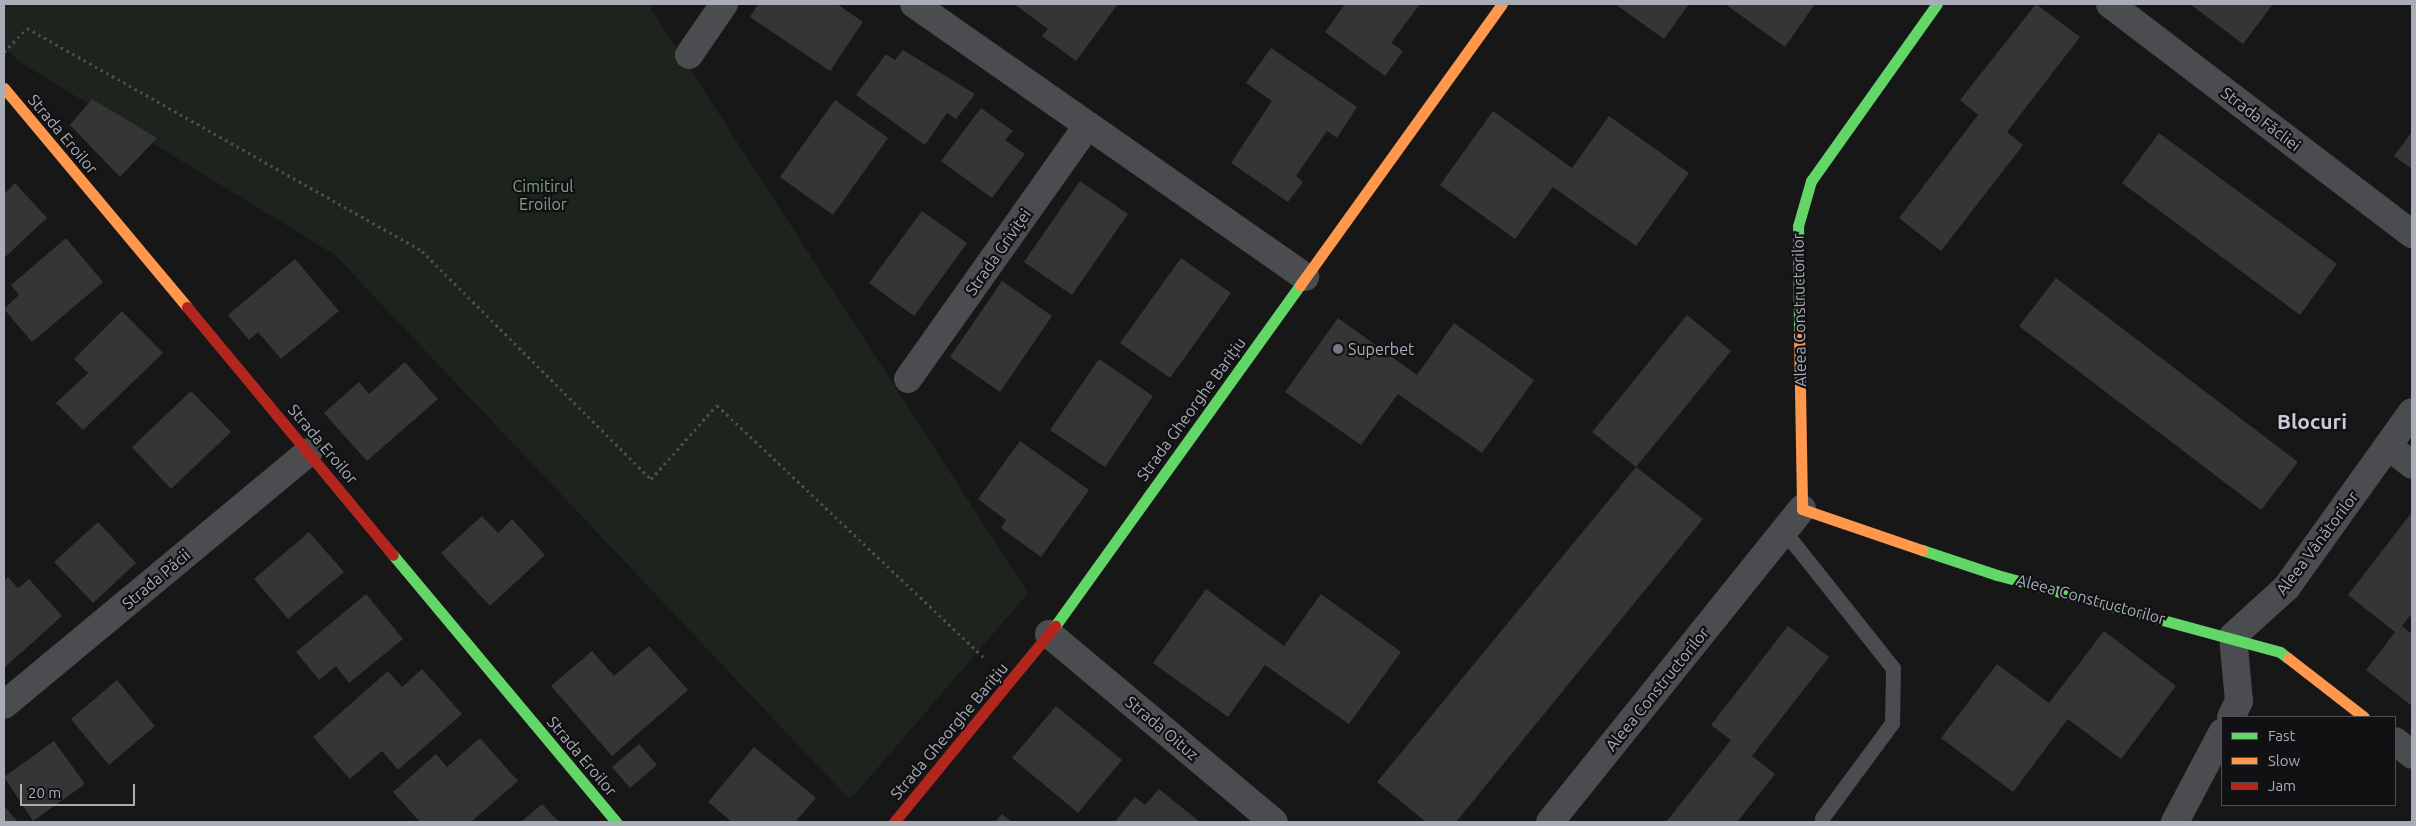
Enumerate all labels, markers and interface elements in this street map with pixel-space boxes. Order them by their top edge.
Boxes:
street label: Strada Făcliei [2218,83,2304,155]
street label: Strada Eroilor [24,90,102,178]
park label: Cimitirul Eroilor [513,176,573,214]
street label: Strada Griviței [961,205,1035,299]
street label: Aleea Constructorilor [1788,233,1810,387]
street label: Strada Gheorghe Barițiu [1132,334,1250,484]
place label: Superbet [1348,339,1414,359]
marker: Superbet [1332,343,1344,355]
street label: Strada Eroilor [284,400,362,488]
district label: Blocuri [2277,408,2347,434]
street label: Aleea Vânătorilor [2272,487,2362,599]
street label: Strada Păcii [118,545,194,613]
street label: Aleea Constructorilor [2014,570,2168,628]
street label: Aleea Constructorilor [1601,623,1713,755]
street label: Strada Gheorghe Barițiu [886,659,1012,803]
street label: Strada Oituz [1122,692,1202,764]
street label: Strada Eroilor [543,712,621,800]
legend [2221,716,2396,806]
text: Fast [2268,727,2295,744]
text: Slow [2268,752,2300,769]
scale bar [22,774,138,806]
text: Jam [2268,777,2296,794]
text: 20 m [28,784,61,801]

